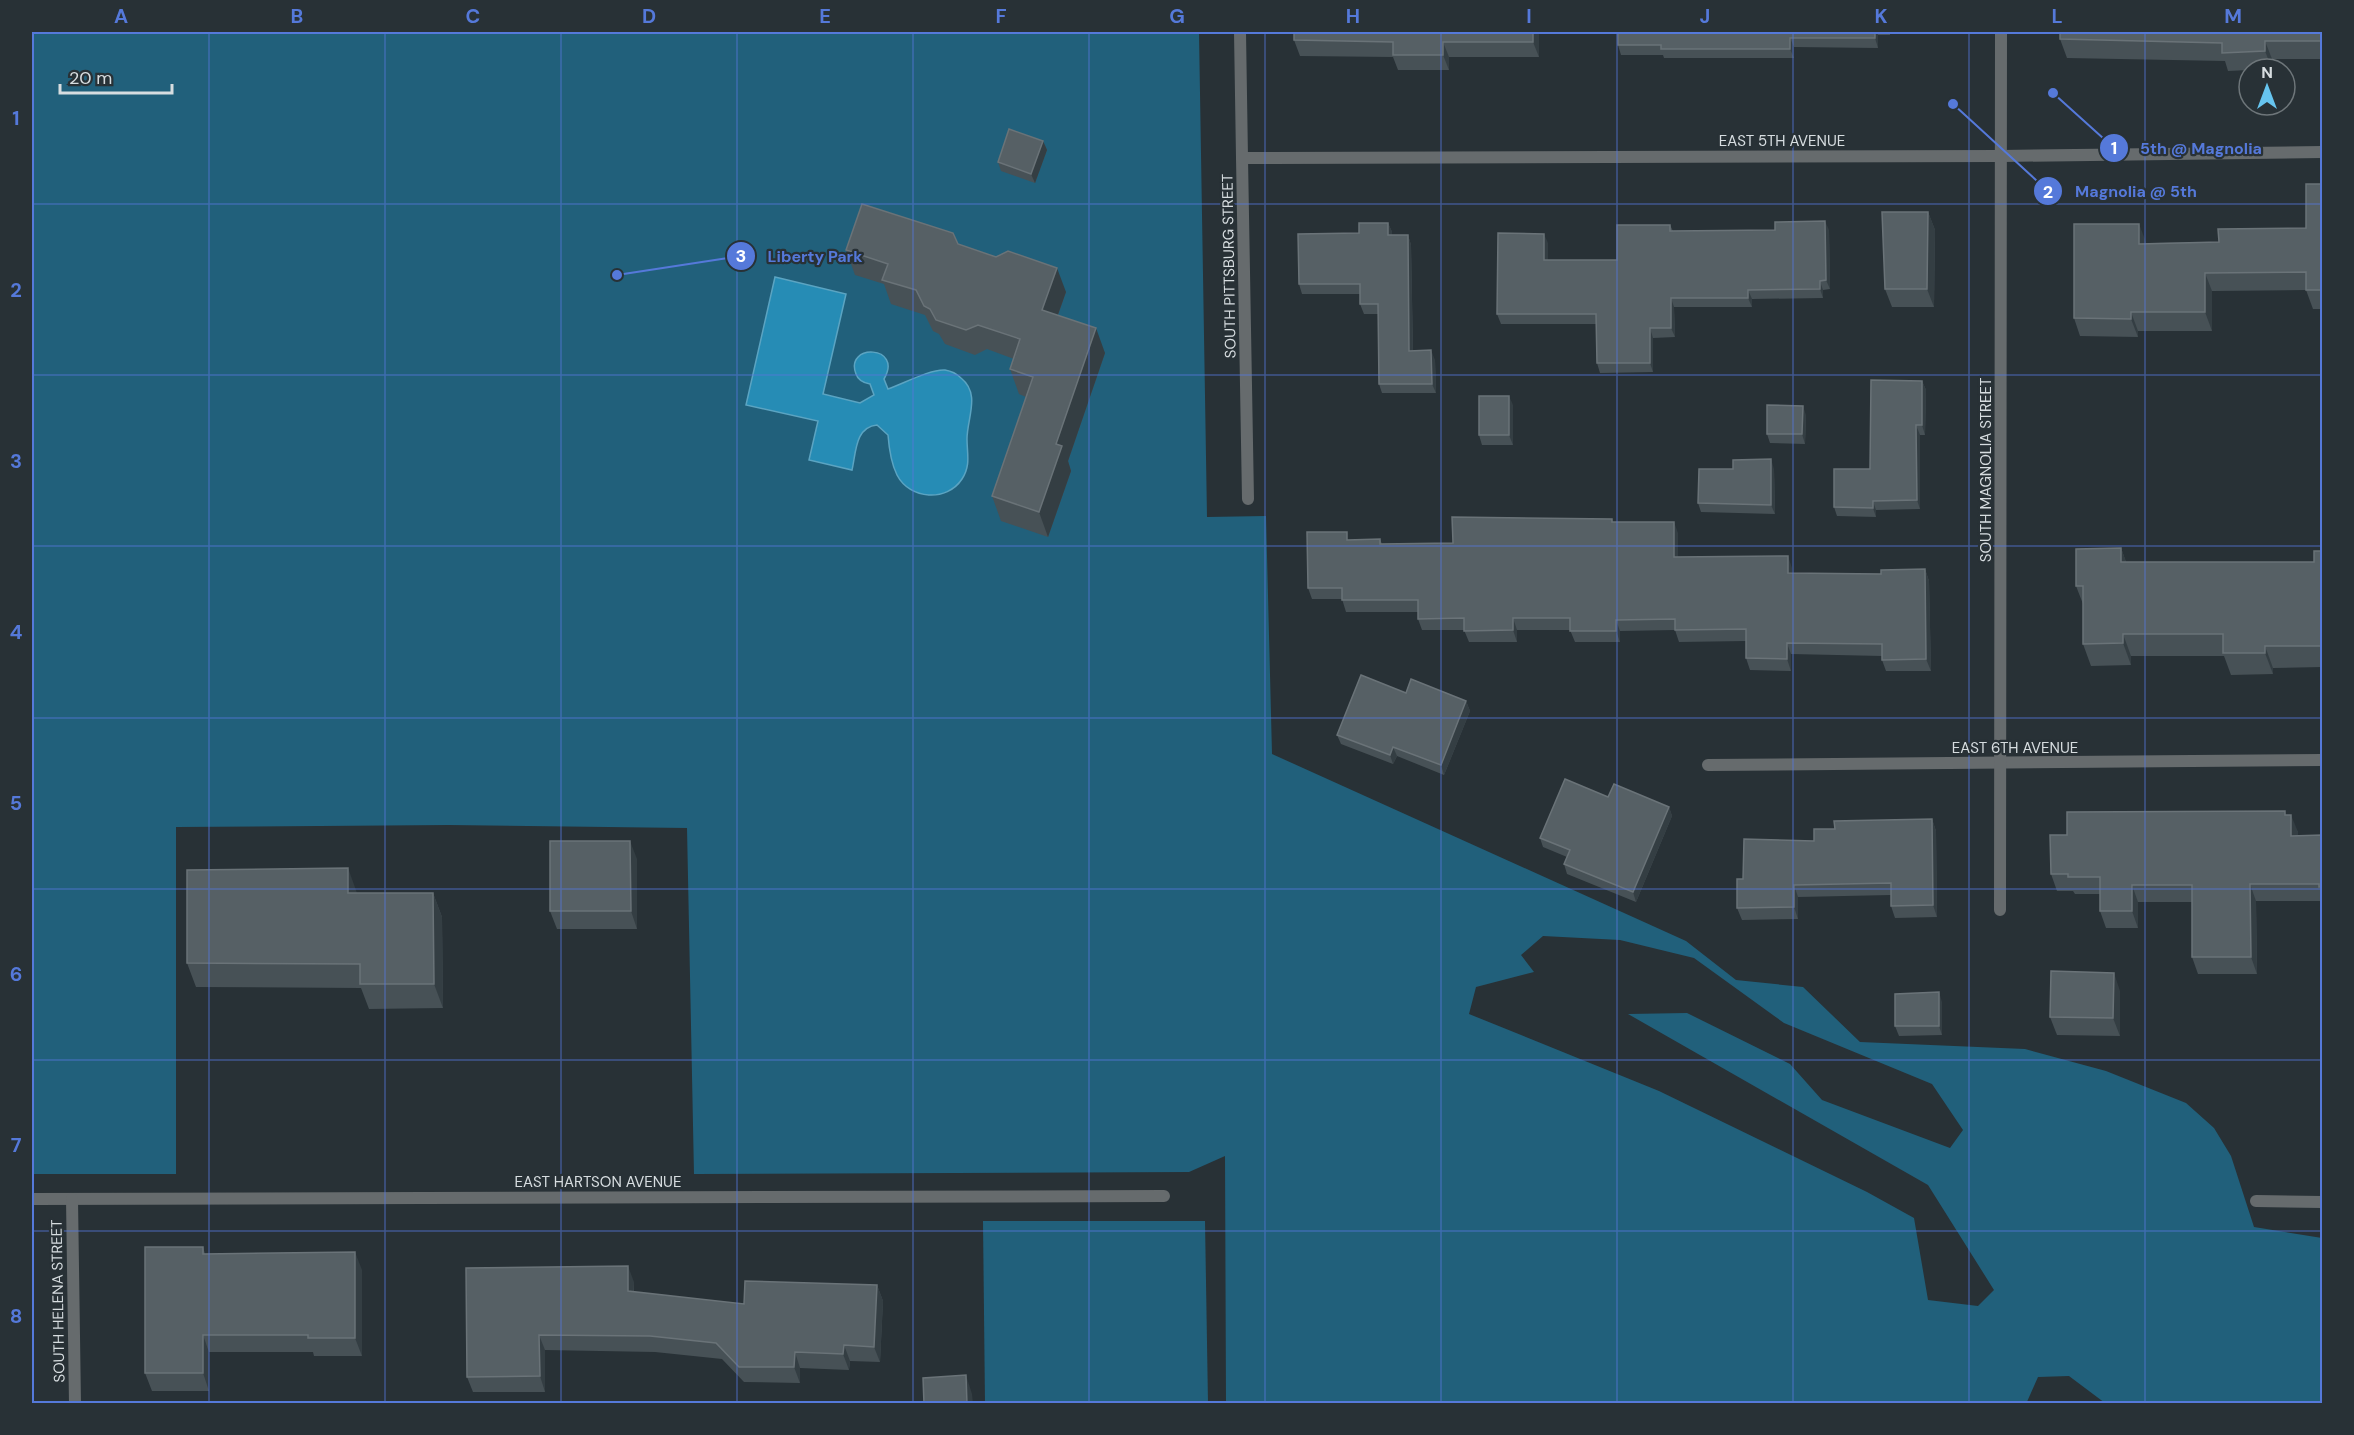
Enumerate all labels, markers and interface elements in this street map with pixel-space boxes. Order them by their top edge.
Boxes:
text: A [114,3,128,29]
text: B [291,3,303,29]
text: C [466,3,480,29]
text: D [642,3,656,29]
text: E [819,3,831,29]
text: F [995,3,1007,29]
text: G [1169,3,1185,29]
text: H [1346,3,1360,29]
text: I [1526,3,1532,29]
text: J [1700,3,1710,29]
text: K [1874,3,1888,29]
text: L [2051,3,2063,29]
text: M [2224,3,2242,29]
scale bar [60,57,172,95]
north arrow [2237,57,2297,117]
text: N [2261,62,2273,83]
text: 20 m [69,66,112,90]
text: 1 [12,105,20,131]
street label: EAST 5TH AVENUE [1719,131,1845,151]
callout: 5th @ Magnolia [2099,131,2274,165]
text: 1 [2111,136,2117,160]
text: 5th @ Magnolia [2140,138,2262,159]
street label: SOUTH PITTSBURG STREET [1217,174,1241,358]
callout: Magnolia @ 5th [2033,174,2208,208]
text: 2 [2043,180,2053,204]
text: Magnolia @ 5th [2075,181,2197,202]
callout: Liberty Park [726,239,875,273]
text: 3 [736,244,746,268]
text: Liberty Park [768,246,863,267]
text: 2 [10,277,22,303]
street label: SOUTH MAGNOLIA STREET [1976,378,1996,562]
text: 3 [10,448,22,474]
text: 4 [10,619,23,645]
street label: EAST 6TH AVENUE [1952,738,2078,758]
text: 5 [10,790,22,816]
text: 6 [10,961,22,987]
text: 7 [11,1132,22,1158]
street label: EAST HARTSON AVENUE [515,1172,681,1192]
street label: SOUTH HELENA STREET [47,1219,69,1383]
text: 8 [10,1303,22,1329]

